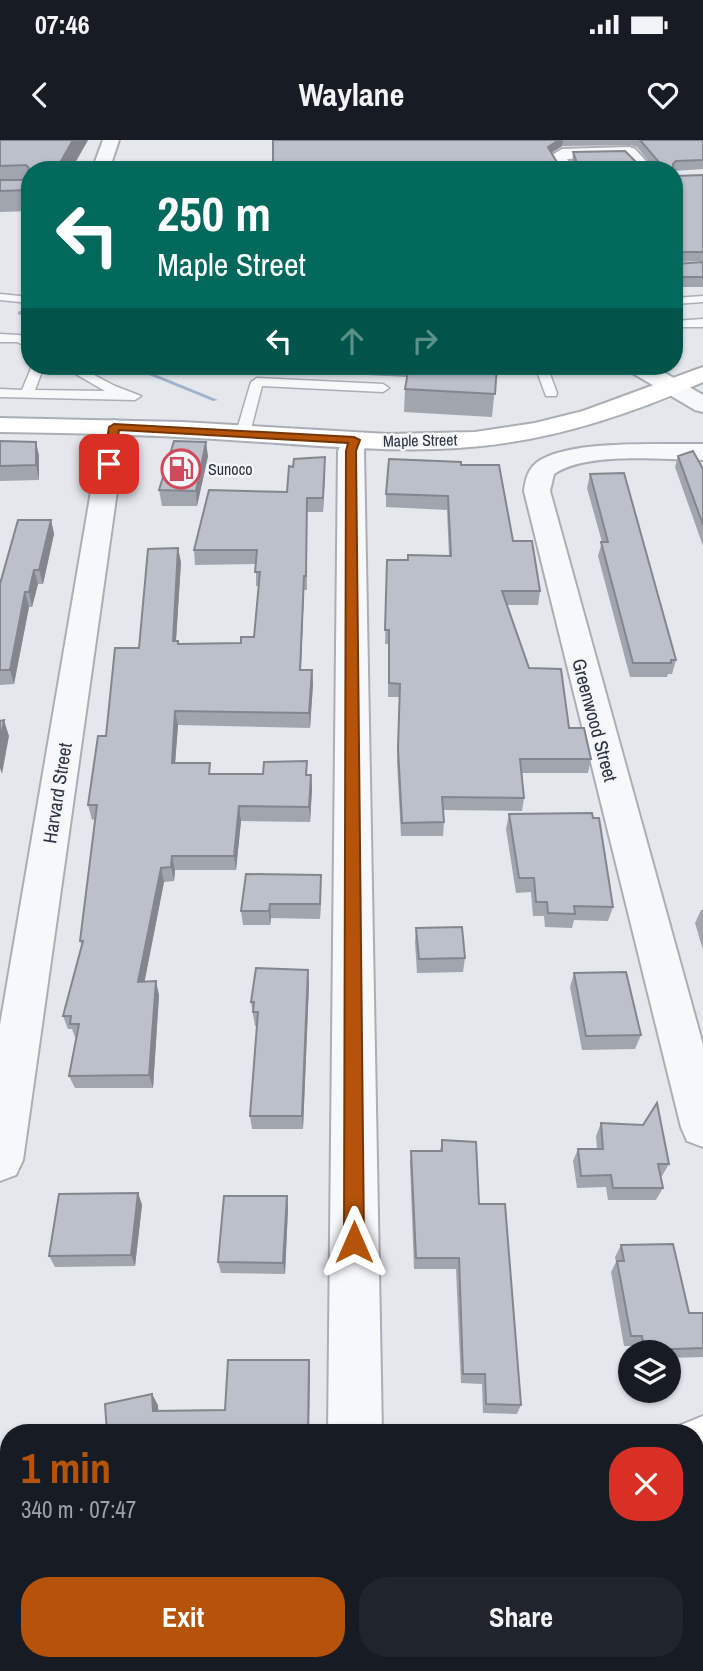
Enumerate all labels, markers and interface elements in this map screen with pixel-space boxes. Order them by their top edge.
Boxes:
text: 07:46 [35,7,90,42]
text: Waylane [299,73,404,116]
icon: back [21,76,59,114]
icon: heart [644,76,682,114]
text: 250 m [157,180,271,246]
icon: left [42,189,133,280]
text: Maple Street [157,243,306,286]
icon: left [260,322,298,360]
icon: ahead [333,322,371,360]
icon: right [406,322,444,360]
street label: Maple Street [383,428,458,452]
pin [79,434,139,494]
icon: arrive [90,445,128,483]
fuel station icon: Sunoco [160,448,202,490]
place label: Sunoco [208,458,253,480]
street label: Greenwood Street [566,656,624,785]
street label: Harvard Street [36,740,78,845]
position arrow [317,1205,391,1279]
map controls [618,1340,681,1403]
button: layers [618,1340,681,1403]
text: 1 min [21,1440,111,1496]
button: close [609,1447,683,1521]
text: 340 m · 07:47 [21,1494,136,1525]
button: Exit [21,1577,345,1657]
button: Share [359,1577,683,1657]

